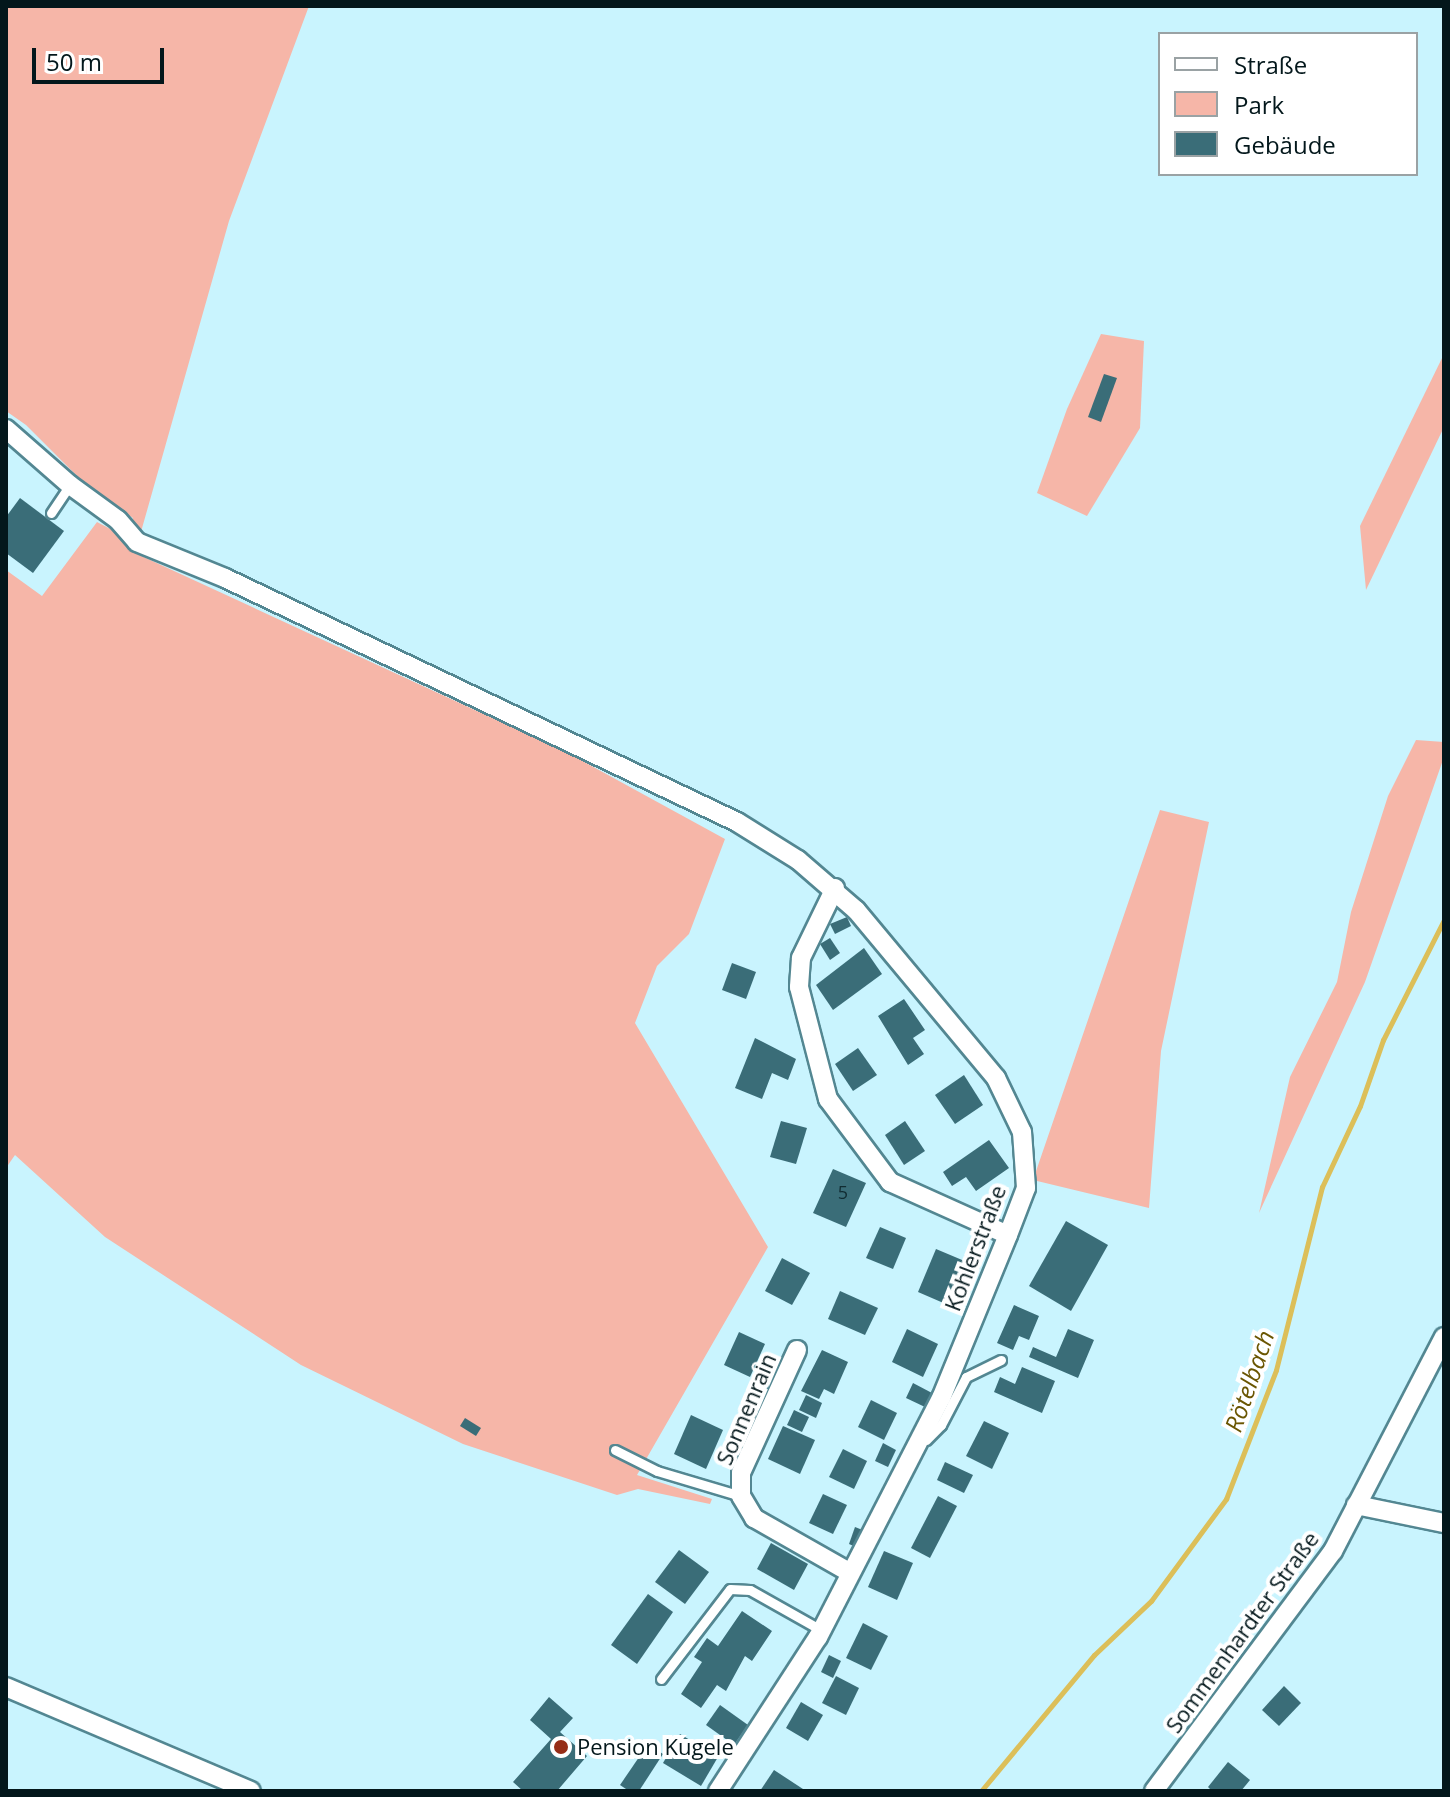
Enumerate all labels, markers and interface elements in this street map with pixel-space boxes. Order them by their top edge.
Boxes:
scale bar [36,32,168,82]
legend [1158,32,1418,176]
text: 50 m [46,45,102,78]
text: Straße [1234,48,1307,81]
text: Park [1234,88,1284,121]
text: Gebäude [1234,128,1336,161]
house number: 5 [838,1181,848,1203]
street label: Kohlerstraße [939,1181,1011,1315]
water label: Rötelbach [1218,1327,1280,1435]
street label: Sonnenrain [711,1349,781,1469]
street label: Sommenhardter Straße [1160,1526,1324,1738]
place label: Pension Kugele [577,1734,734,1760]
marker: Pension Kugele [552,1738,570,1756]

